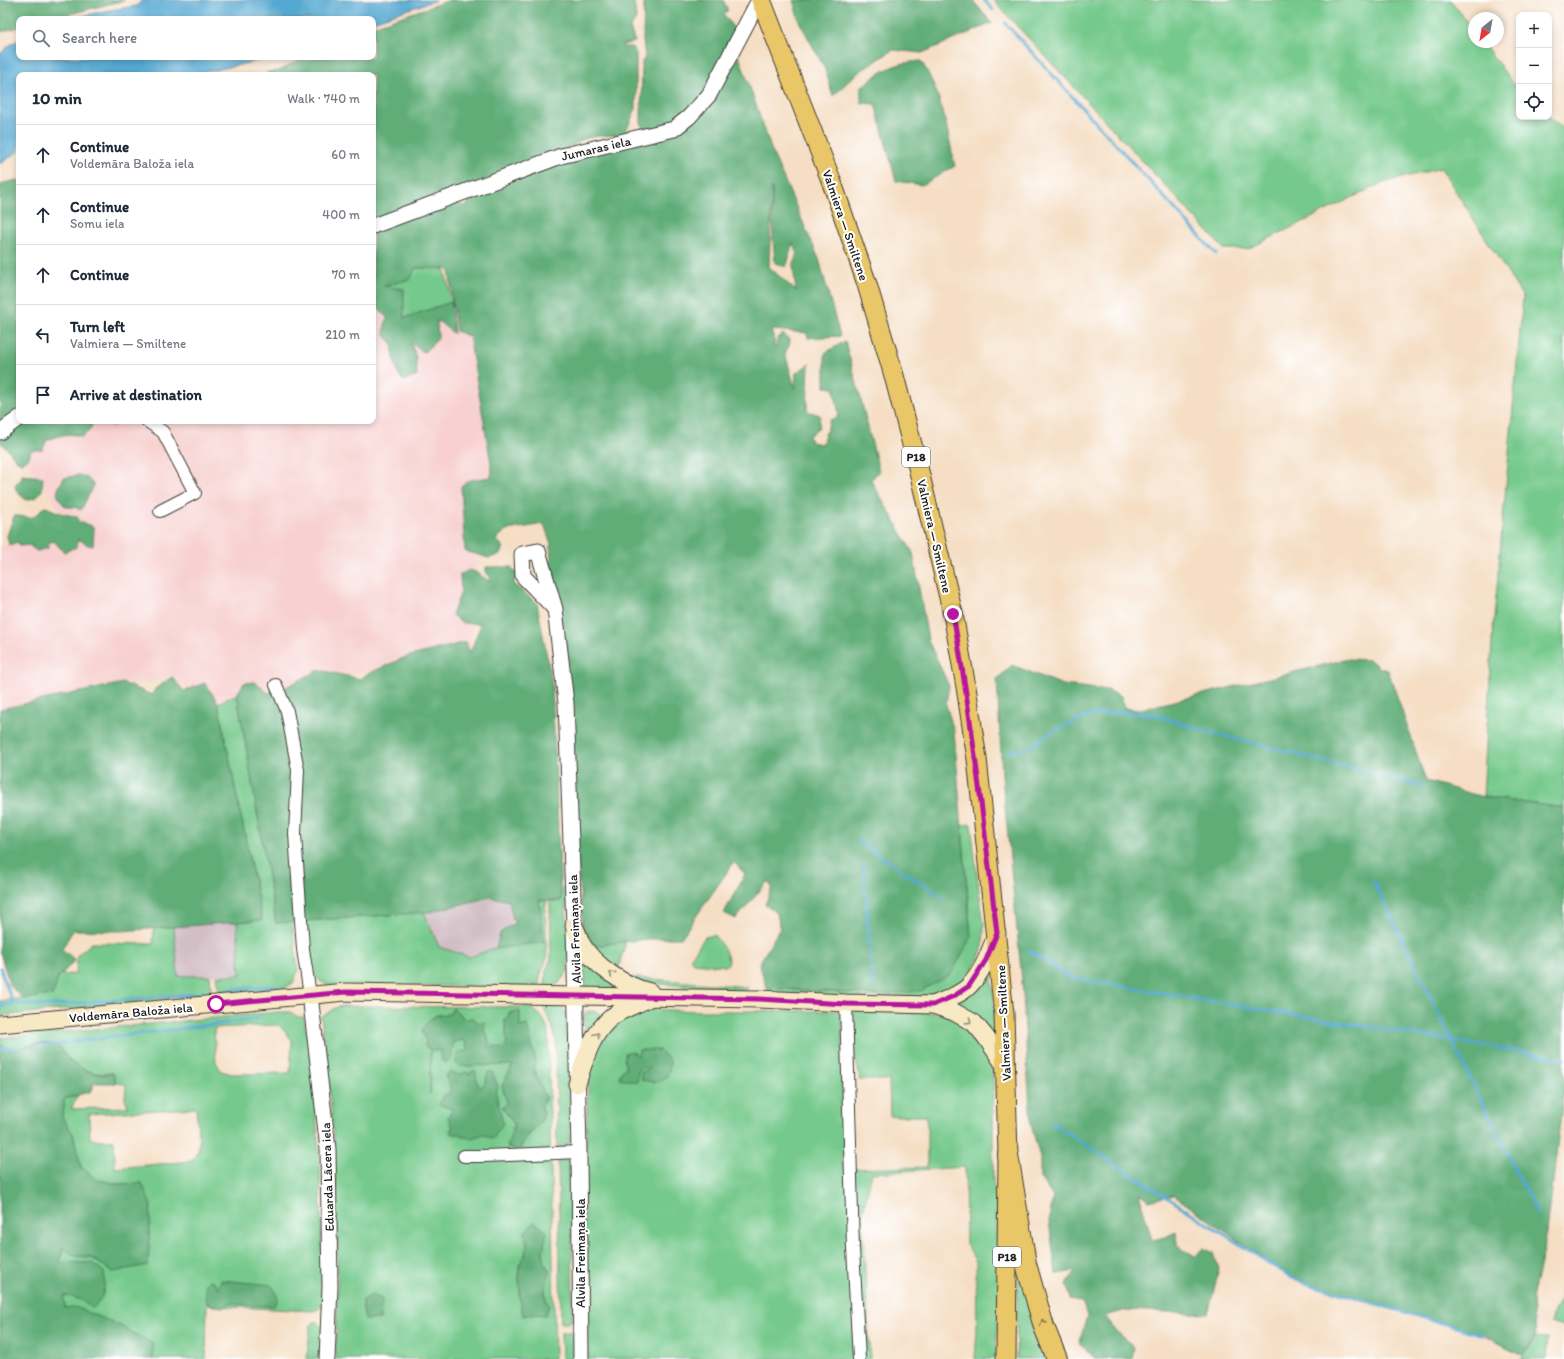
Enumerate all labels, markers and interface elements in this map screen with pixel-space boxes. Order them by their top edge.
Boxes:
north arrow [1468,12,1504,48]
map controls [1516,12,1552,120]
button: + [1516,12,1552,48]
search box [16,16,376,60]
icon: search [30,27,52,49]
text: Search here [62,29,137,47]
button: − [1516,48,1552,84]
button: locate [1516,84,1552,120]
text: 10 min [32,88,82,108]
text: Walk · 740 m [287,91,360,106]
street label: Jumaras iela [560,133,633,164]
text: Continue [70,138,129,156]
icon: ahead [32,144,54,166]
text: 60 m [331,147,360,162]
text: Voldemāra Baloža iela [70,156,194,171]
street label: Valmiera — Smiltene [820,168,872,283]
text: Continue [70,198,129,216]
icon: ahead [32,204,54,226]
text: 400 m [322,207,360,222]
text: Somu iela [70,216,125,231]
icon: ahead [32,264,54,286]
text: Continue [70,266,129,284]
text: 70 m [332,267,360,282]
text: Turn left [70,318,125,336]
icon: left [32,324,54,346]
text: 210 m [325,327,360,342]
text: Valmiera — Smiltene [70,336,186,351]
icon: arrive [32,384,54,406]
text: Arrive at destination [70,386,202,404]
road number: P18 [902,447,930,467]
street label: Valmiera — Smiltene [914,478,955,594]
route end [944,605,962,623]
street label: Alvila Freimaņa iela [565,874,584,984]
street label: Valmiera — Smiltene [993,965,1014,1081]
one-way arrow [609,972,616,979]
route start [207,995,225,1013]
street label: Voldemāra Baloža iela [69,1000,194,1025]
one-way arrow [965,1016,972,1023]
one-way arrow [592,1032,599,1039]
street label: Eduarda Lācera iela [318,1122,337,1232]
street label: Alvila Freimaņa iela [573,1198,588,1308]
road number: P18 [993,1247,1021,1267]
one-way arrow [1039,1319,1048,1326]

